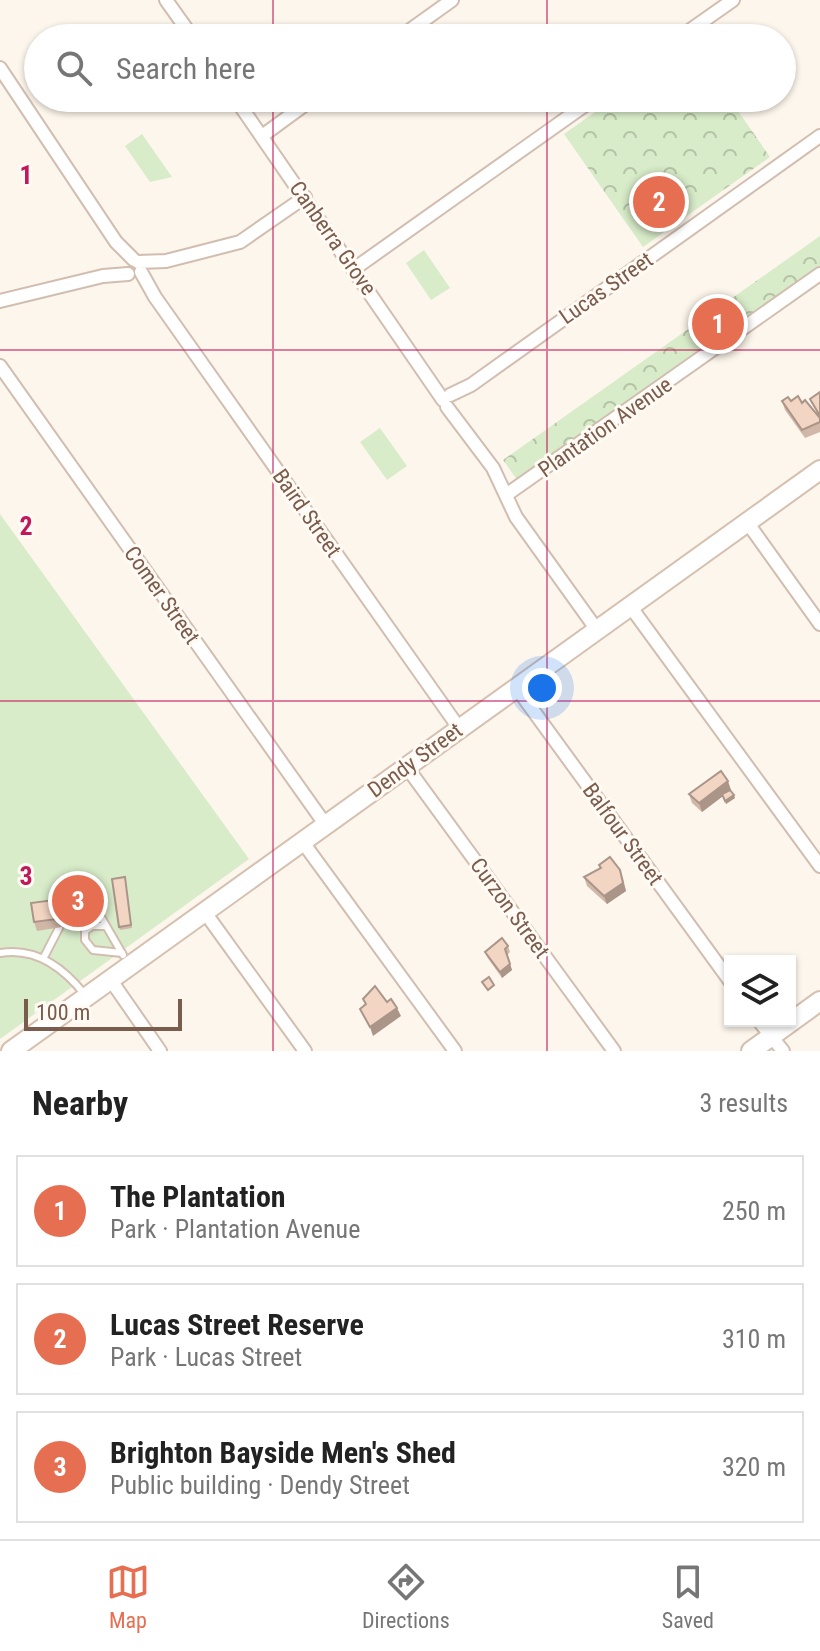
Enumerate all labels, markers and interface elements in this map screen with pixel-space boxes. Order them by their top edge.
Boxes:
search box [24,24,796,112]
icon: search [52,46,96,90]
text: Search here [116,51,256,86]
text: 1 [19,160,33,190]
pin: 2 [633,172,685,232]
street label: Canberra Grove [285,176,381,300]
street label: Lucas Street [555,247,657,329]
pin: 1 [692,294,744,354]
street label: Plantation Avenue [533,372,677,482]
street label: Baird Street [268,464,346,562]
text: 2 [19,511,33,541]
street label: Comer Street [119,541,205,649]
your location [522,668,562,708]
street label: Dendy Street [363,717,467,803]
street label: Balfour Street [578,778,668,890]
street label: Curzon Street [465,853,555,963]
text: 3 [19,861,33,891]
pin: 3 [52,871,104,931]
map controls [724,955,796,1027]
button: layers [724,955,796,1027]
scale bar [24,995,182,1031]
text: 100 m [36,1000,90,1025]
text: Nearby [32,1083,128,1123]
text: 3 results [699,1088,788,1118]
text: The Plantation [110,1179,286,1214]
text: 1 [53,1196,67,1226]
text: 250 m [722,1196,786,1226]
text: Park · Plantation Avenue [110,1214,360,1244]
text: Lucas Street Reserve [110,1307,364,1342]
text: 2 [53,1324,67,1354]
text: 310 m [722,1324,786,1354]
text: Park · Lucas Street [110,1342,302,1372]
text: Brighton Bayside Men's Shed [110,1435,456,1470]
text: 3 [53,1452,67,1482]
text: 320 m [722,1452,786,1482]
text: Public building · Dendy Street [110,1470,410,1500]
tab: Map [106,1560,150,1633]
tab: Directions [362,1560,450,1633]
tab: Saved [662,1560,714,1633]

